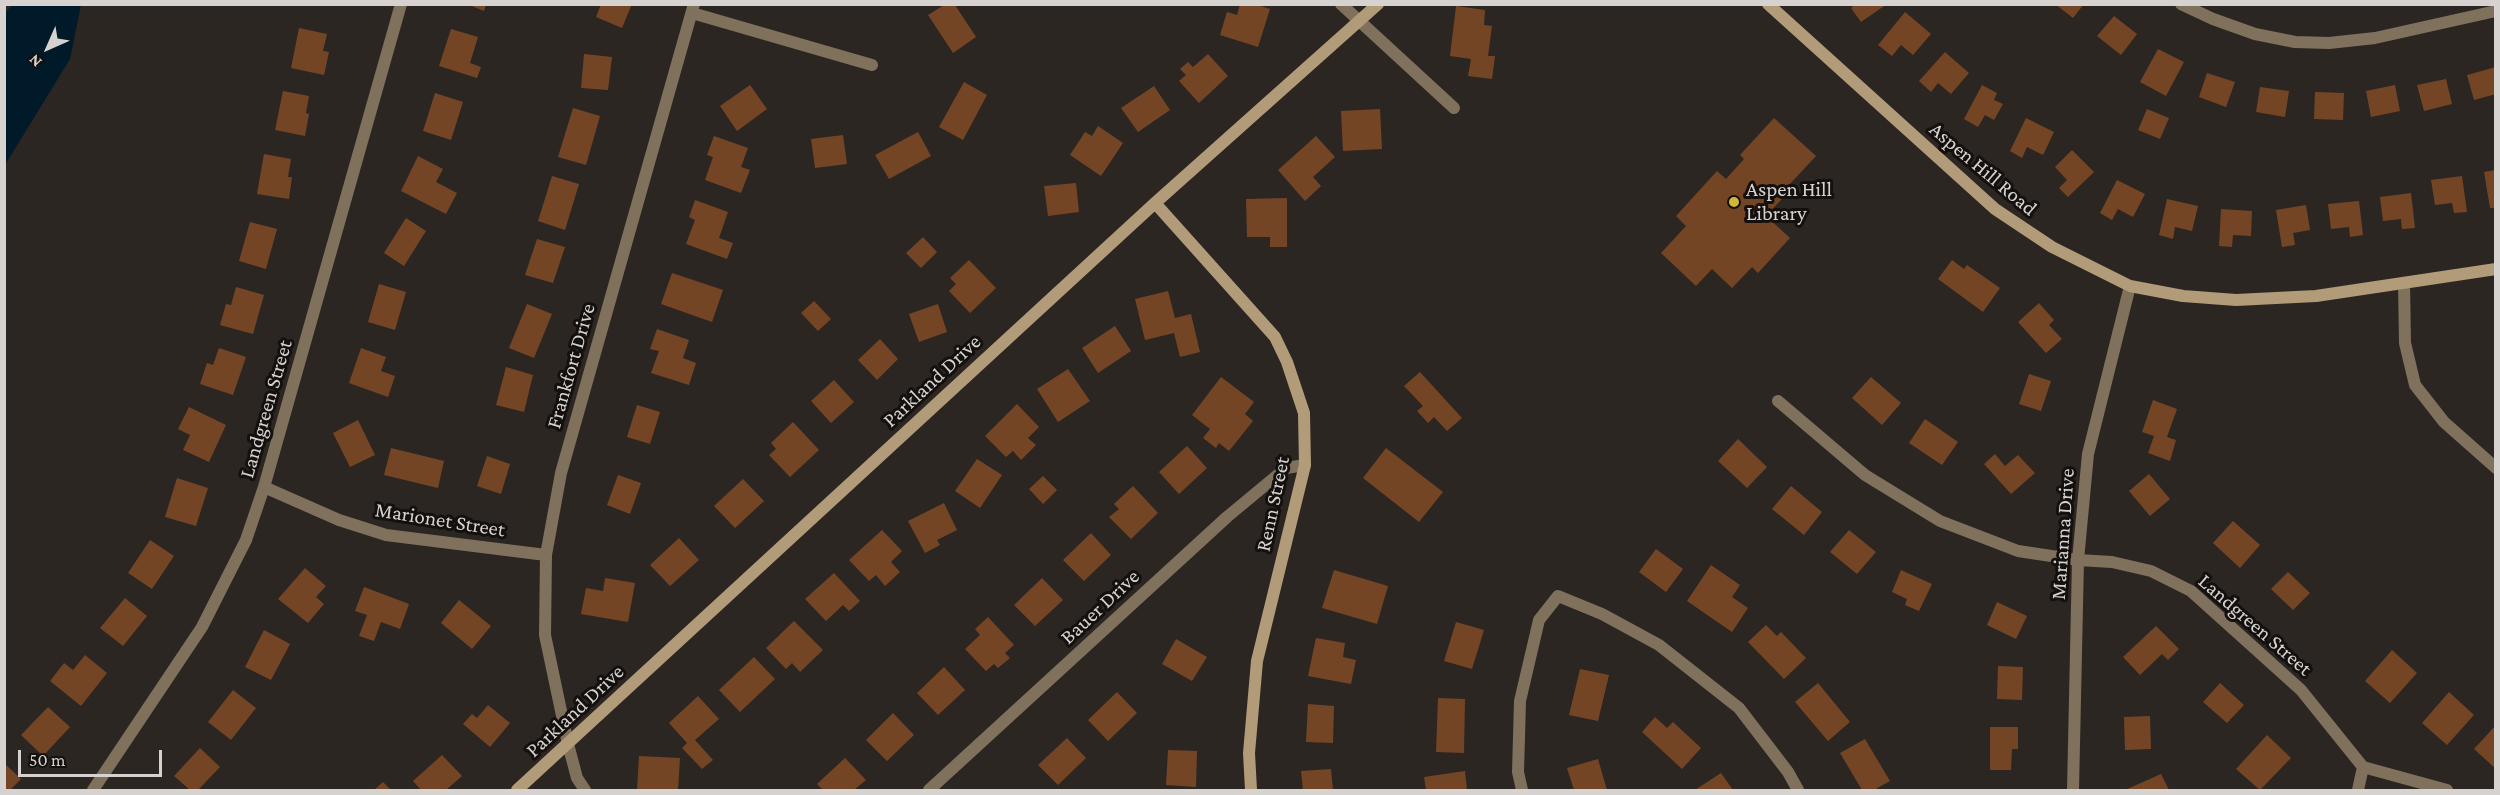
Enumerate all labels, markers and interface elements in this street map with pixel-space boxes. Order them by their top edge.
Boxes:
north arrow [18,18,78,78]
text: N [25,51,45,71]
street label: Aspen Hill Road [1924,117,2042,221]
place label: Aspen Hill Library [1746,177,1832,227]
marker: Aspen Hill Library [1727,195,1741,209]
street label: Frankfort Drive [541,301,601,431]
street label: Parkland Drive [878,329,986,433]
street label: Landgreen Street [234,337,298,481]
street label: Renn Street [1251,454,1295,554]
street label: Marianna Drive [2046,467,2080,601]
street label: Marionet Street [373,497,507,543]
street label: Bauer Drive [1055,564,1145,650]
street label: Landgreen Street [2193,569,2317,681]
street label: Parkland Drive [521,659,629,763]
scale bar [21,738,165,776]
text: 50 m [29,750,66,770]

